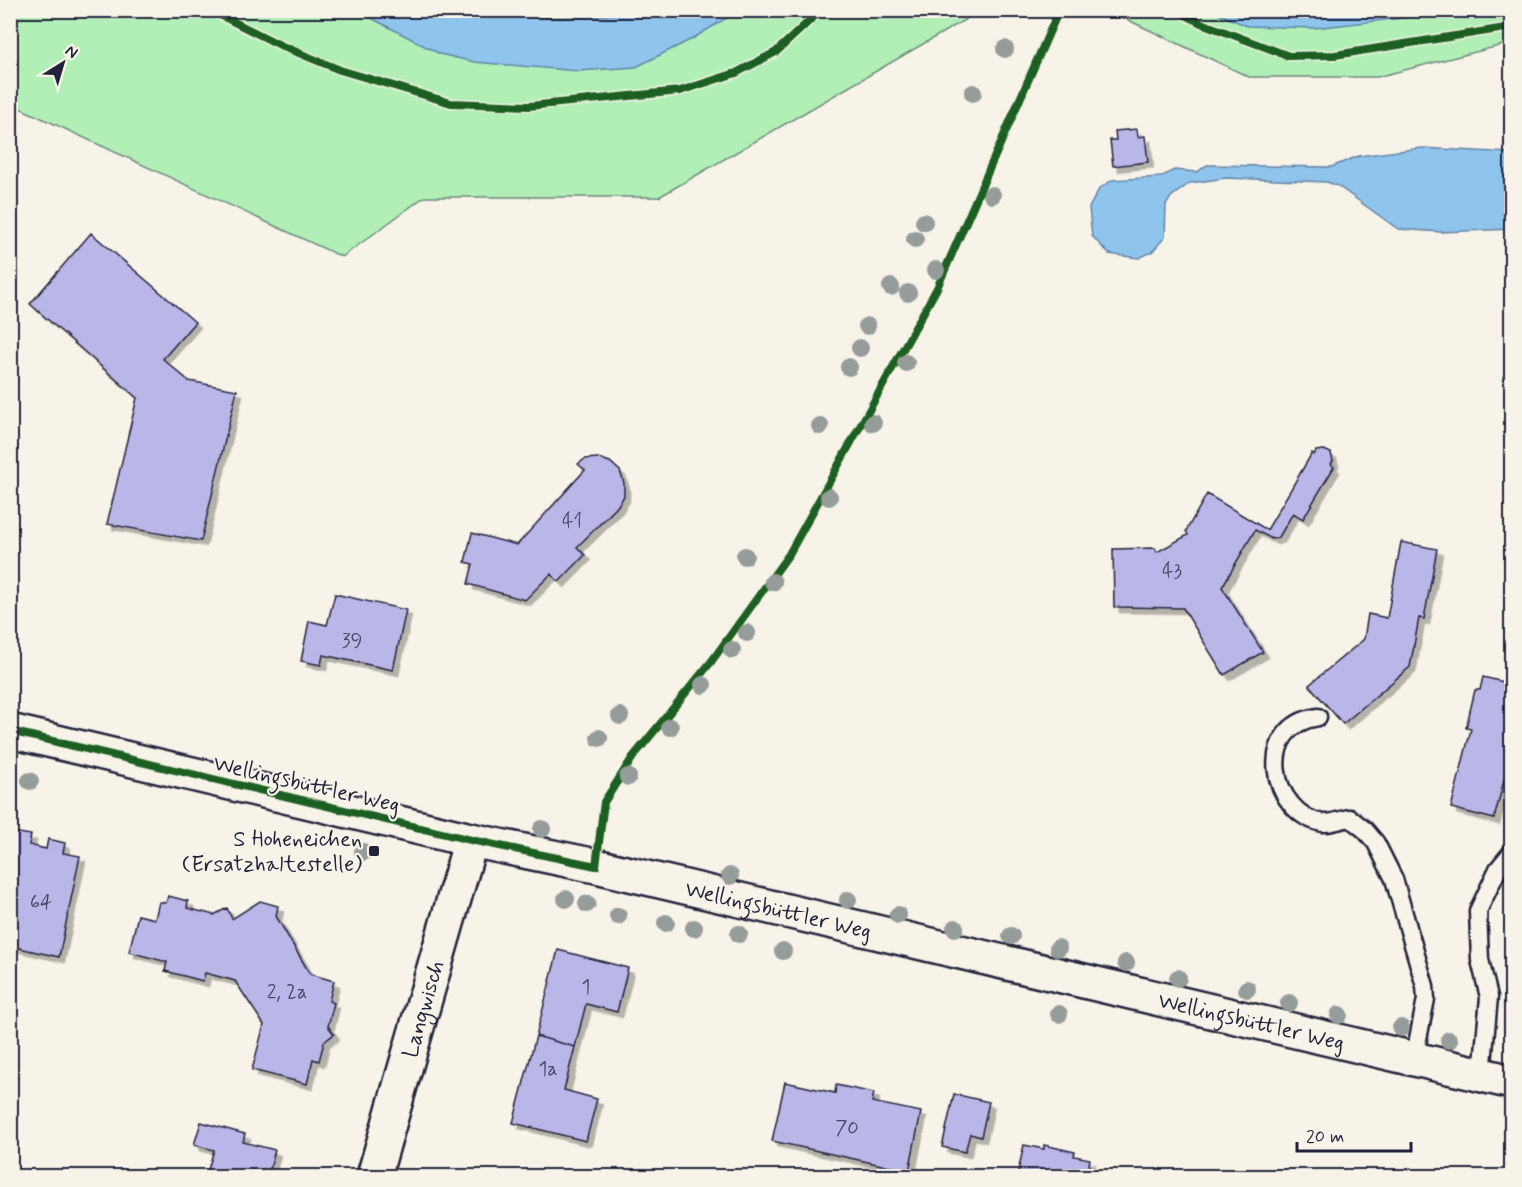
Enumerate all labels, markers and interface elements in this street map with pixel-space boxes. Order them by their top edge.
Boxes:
north arrow [33,33,93,93]
text: N [61,41,82,64]
house number: 41 [562,508,582,535]
house number: 43 [1162,558,1182,585]
house number: 39 [342,628,362,655]
street label: Wellingsbüttler Weg [210,750,403,823]
place label: S Hoheneichen (Ersatzhaltestelle) [182,826,362,879]
marker: S Hoheneichen (Ersatzhaltestelle) [367,844,381,858]
street label: Wellingsbüttler Weg [682,875,874,947]
house number: 64 [30,889,52,916]
street label: Langwisch [397,958,451,1061]
house number: 1 [582,974,590,1001]
house number: 2, 2a [267,979,307,1006]
street label: Wellingsbüttler Weg [1155,987,1347,1059]
house number: 1a [538,1056,558,1083]
house number: 70 [835,1115,859,1142]
scale bar [1297,1115,1411,1153]
text: 20 m [1306,1125,1344,1149]

